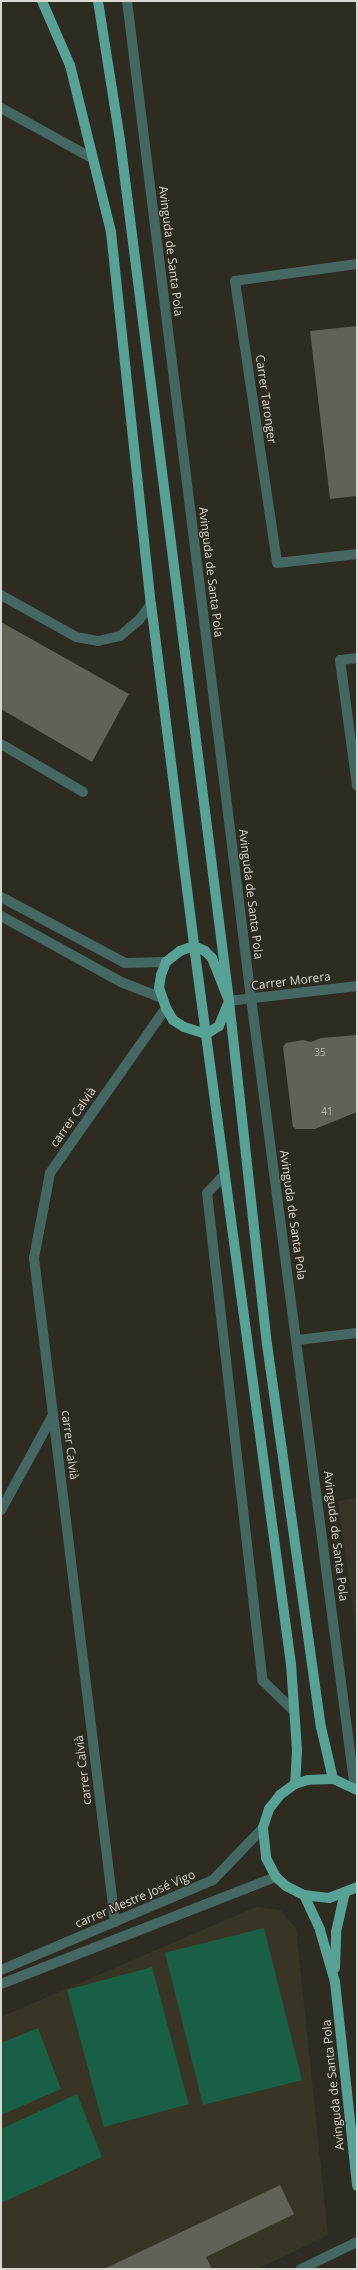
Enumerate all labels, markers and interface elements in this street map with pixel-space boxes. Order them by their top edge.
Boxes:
street label: Avinguda de Santa Pola [156,185,186,317]
street label: Carrer Taronger [253,354,279,444]
street label: Avinguda de Santa Pola [196,506,226,638]
street label: Avinguda de Santa Pola [236,828,266,960]
street label: Carrer Morera [250,969,332,993]
house number: 35 [314,1047,326,1059]
street label: carrer Calvià [47,1084,99,1150]
house number: 41 [321,1106,333,1118]
street label: Avinguda de Santa Pola [277,1149,309,1281]
street label: carrer Calvià [59,1409,81,1481]
street label: Avinguda de Santa Pola [321,1470,351,1602]
street label: carrer Calvià [72,1734,94,1806]
street label: carrer Mestre José Vigo [73,1867,197,1931]
street label: Avinguda de Santa Pola [319,2019,347,2151]

